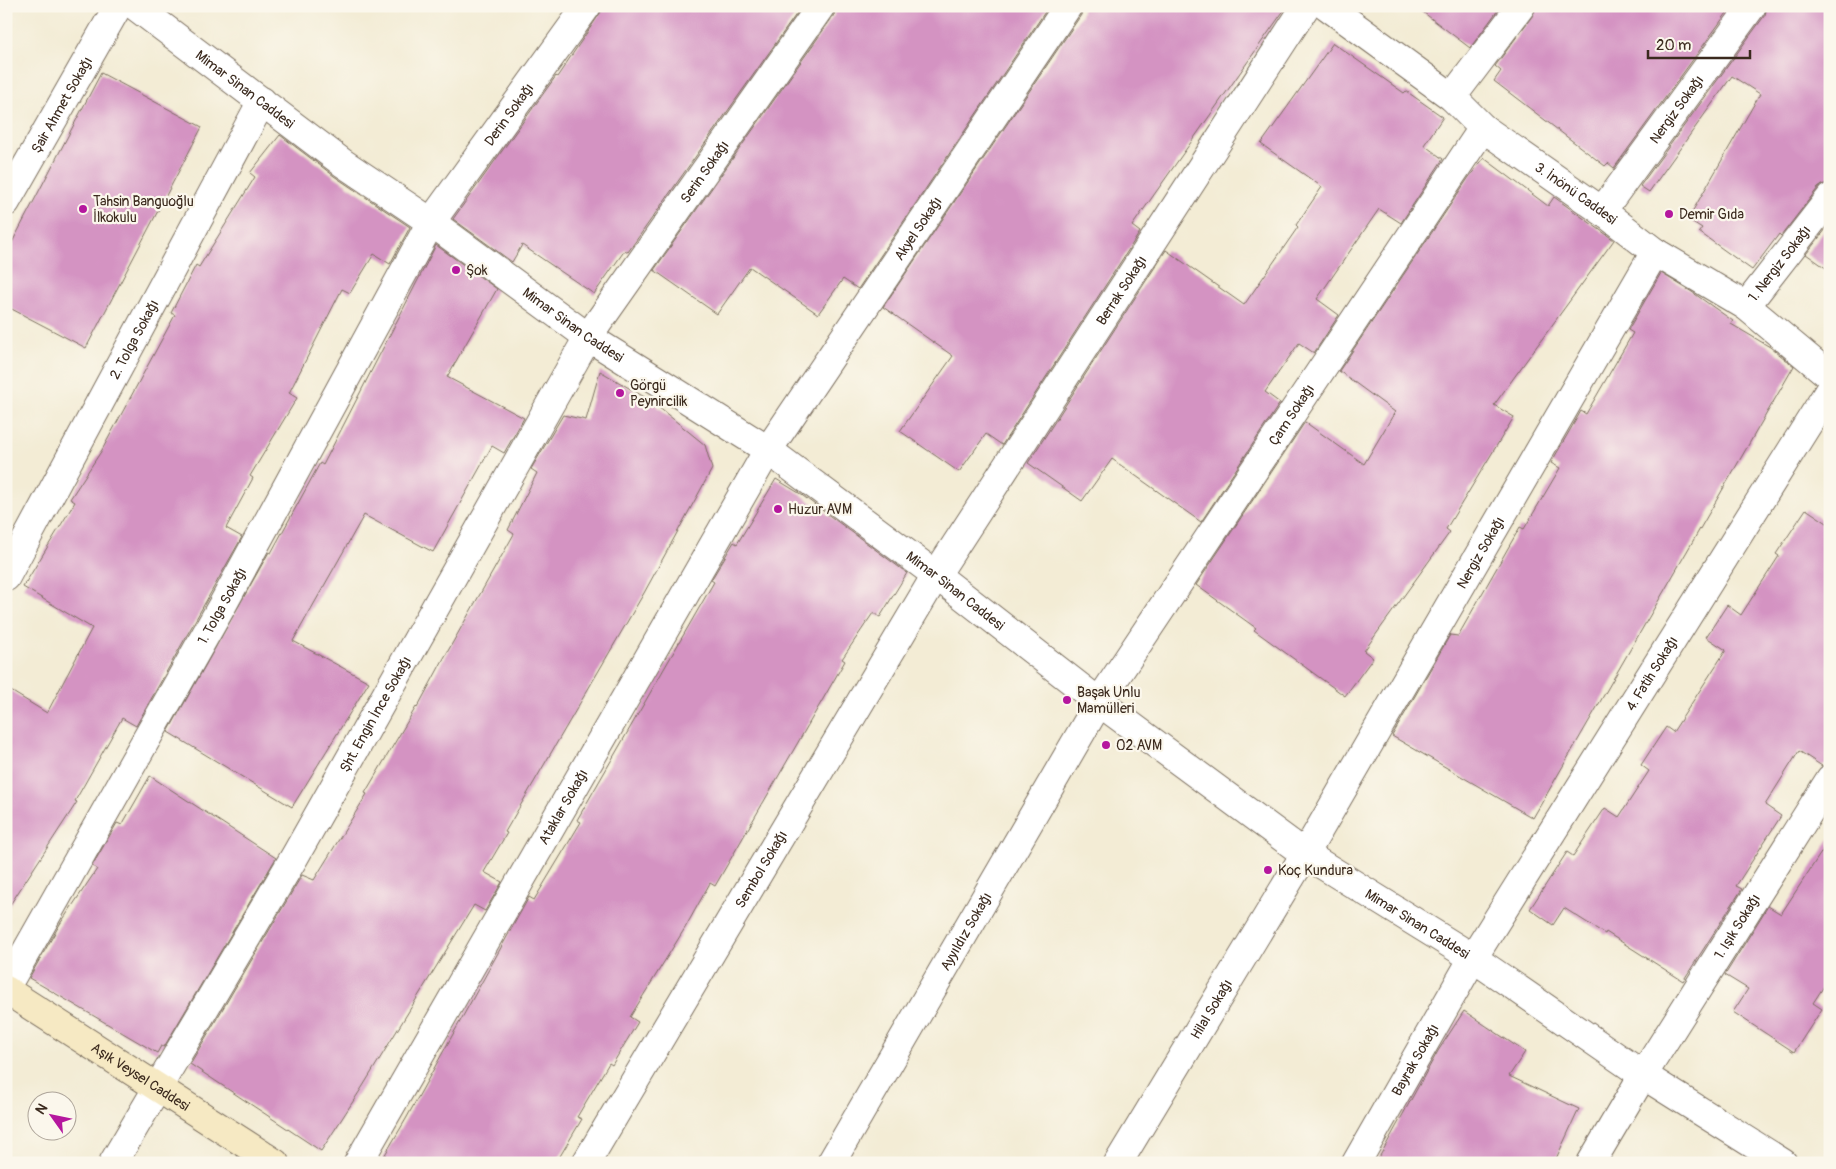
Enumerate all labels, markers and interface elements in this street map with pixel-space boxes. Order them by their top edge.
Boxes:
scale bar [1648,28,1751,60]
text: 20 m [1656,36,1691,55]
street label: Mimar Sinan Caddesi [192,46,298,132]
street label: Şair Ahmet Sokağı [27,54,96,156]
street label: Nergiz Sokağı [1646,72,1707,147]
street label: Derin Sokağı [480,80,537,149]
street label: Serin Sokağı [676,137,732,206]
street label: 3. İnönü Caddesi [1532,158,1621,228]
place label: Tahsin Banguoğlu İlkokulu [93,193,194,226]
street label: Akyel Sokağı [890,193,945,263]
marker: Tahsin Banguoğlu İlkokulu [77,203,89,215]
place label: Demir Gıda [1679,206,1744,223]
marker: Demir Gıda [1663,208,1675,220]
street label: 1. Nergiz Sokağı [1744,222,1814,305]
street label: Berrak Sokağı [1092,252,1150,328]
place label: Şok [466,262,488,279]
marker: Şok [450,264,462,276]
street label: Mimar Sinan Caddesi [519,284,627,366]
street label: 2. Tolga Sokağı [106,297,162,382]
place label: Görgü Peynircilik [630,377,687,410]
street label: Çam Sokağı [1265,381,1318,448]
marker: Görgü Peynircilik [614,387,626,399]
place label: Huzur AVM [788,501,852,518]
marker: Huzur AVM [772,503,784,515]
street label: Nergiz Sokağı [1453,513,1508,591]
street label: Mimar Sinan Caddesi [903,547,1008,634]
street label: 1. Tolga Sokağı [193,564,250,647]
street label: 4. Fatih Sokağı [1622,633,1681,714]
street label: Şht. Engin İnce Sokağı [336,653,415,775]
place label: Başak Unlu Mamülleri [1077,684,1141,717]
marker: Başak Unlu Mamülleri [1061,694,1073,706]
place label: 02 AVM [1116,737,1162,754]
marker: 02 AVM [1100,739,1112,751]
street label: Ataklar Sokağı [535,766,591,847]
street label: Sembol Sokağı [731,827,791,911]
place label: Koç Kundura [1278,862,1353,879]
marker: Koç Kundura [1262,864,1274,876]
street label: Mimar Sinan Caddesi [1362,885,1473,963]
street label: Ayyıldız Sokağı [936,889,995,974]
street label: 1. Işık Sokağı [1710,891,1764,962]
street label: Hilal Sokağı [1187,976,1236,1042]
street label: Bayrak Sokağı [1388,1021,1442,1099]
street label: Aşık Veysel Caddesi [88,1039,193,1115]
north arrow [28,1092,78,1142]
text: N [32,1101,51,1118]

